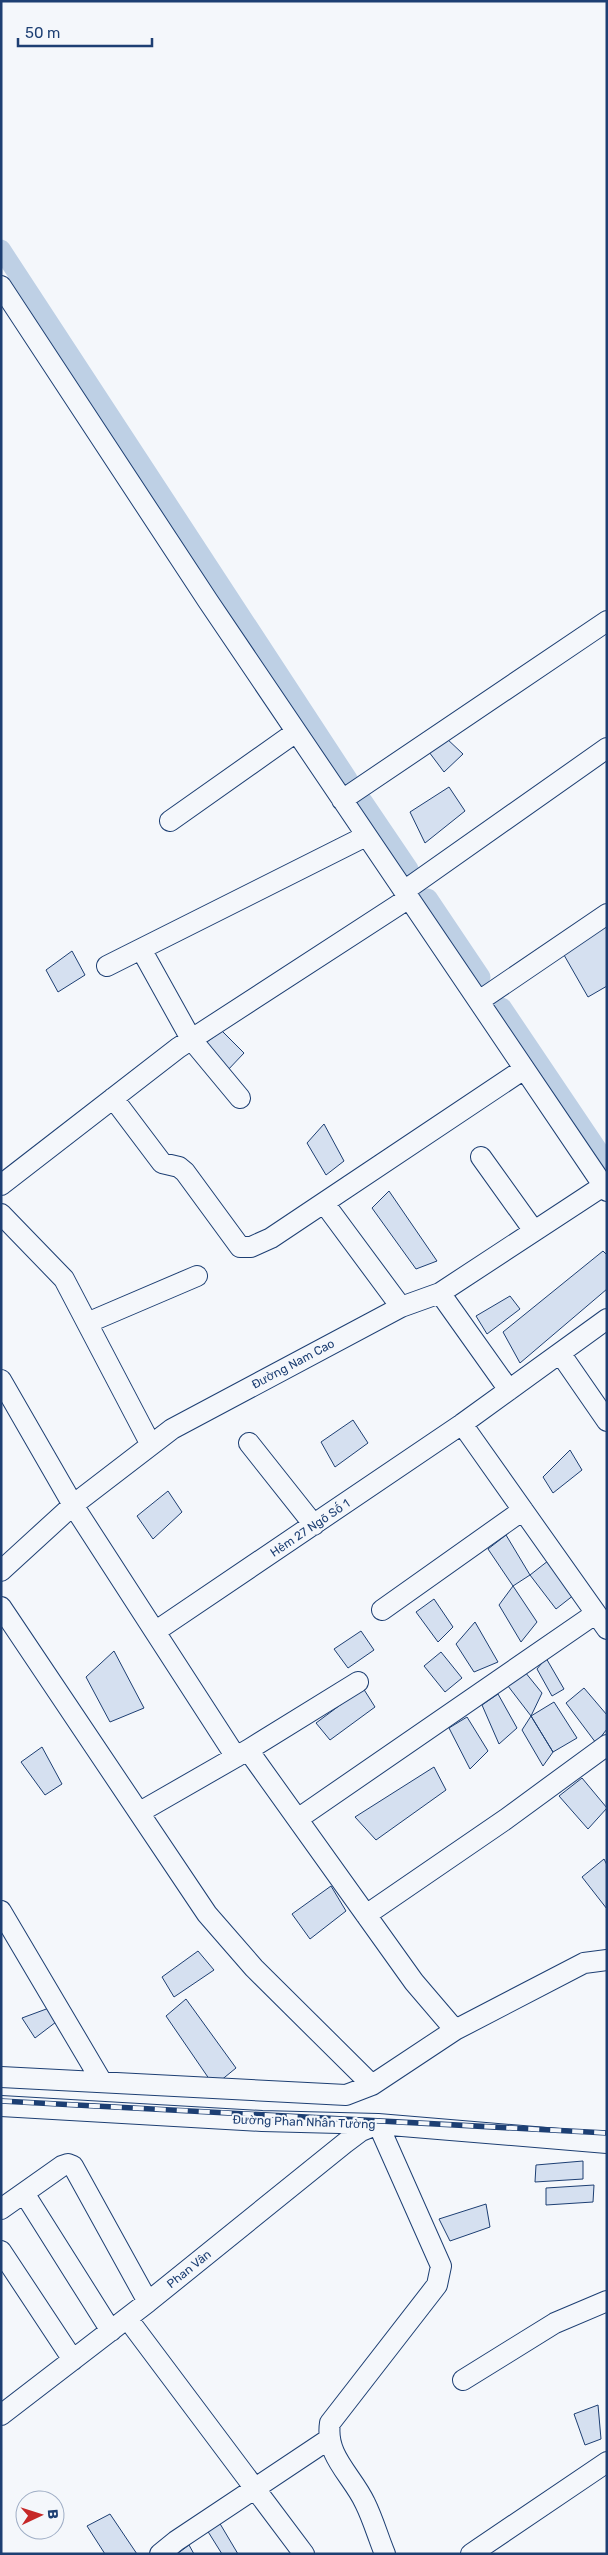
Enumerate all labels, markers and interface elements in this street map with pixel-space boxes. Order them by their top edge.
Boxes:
scale bar [18,15,151,47]
text: 50 m [25,24,60,42]
street label: Đường Nam Cao [249,1336,337,1392]
street label: Hẻm 27 Ngõ Số 1 [267,1496,352,1560]
street label: Đường Phan Nhân Tường [232,2113,376,2131]
street label: Phan Vân [164,2247,214,2291]
north arrow [15,2490,65,2540]
text: B [44,2509,61,2520]

